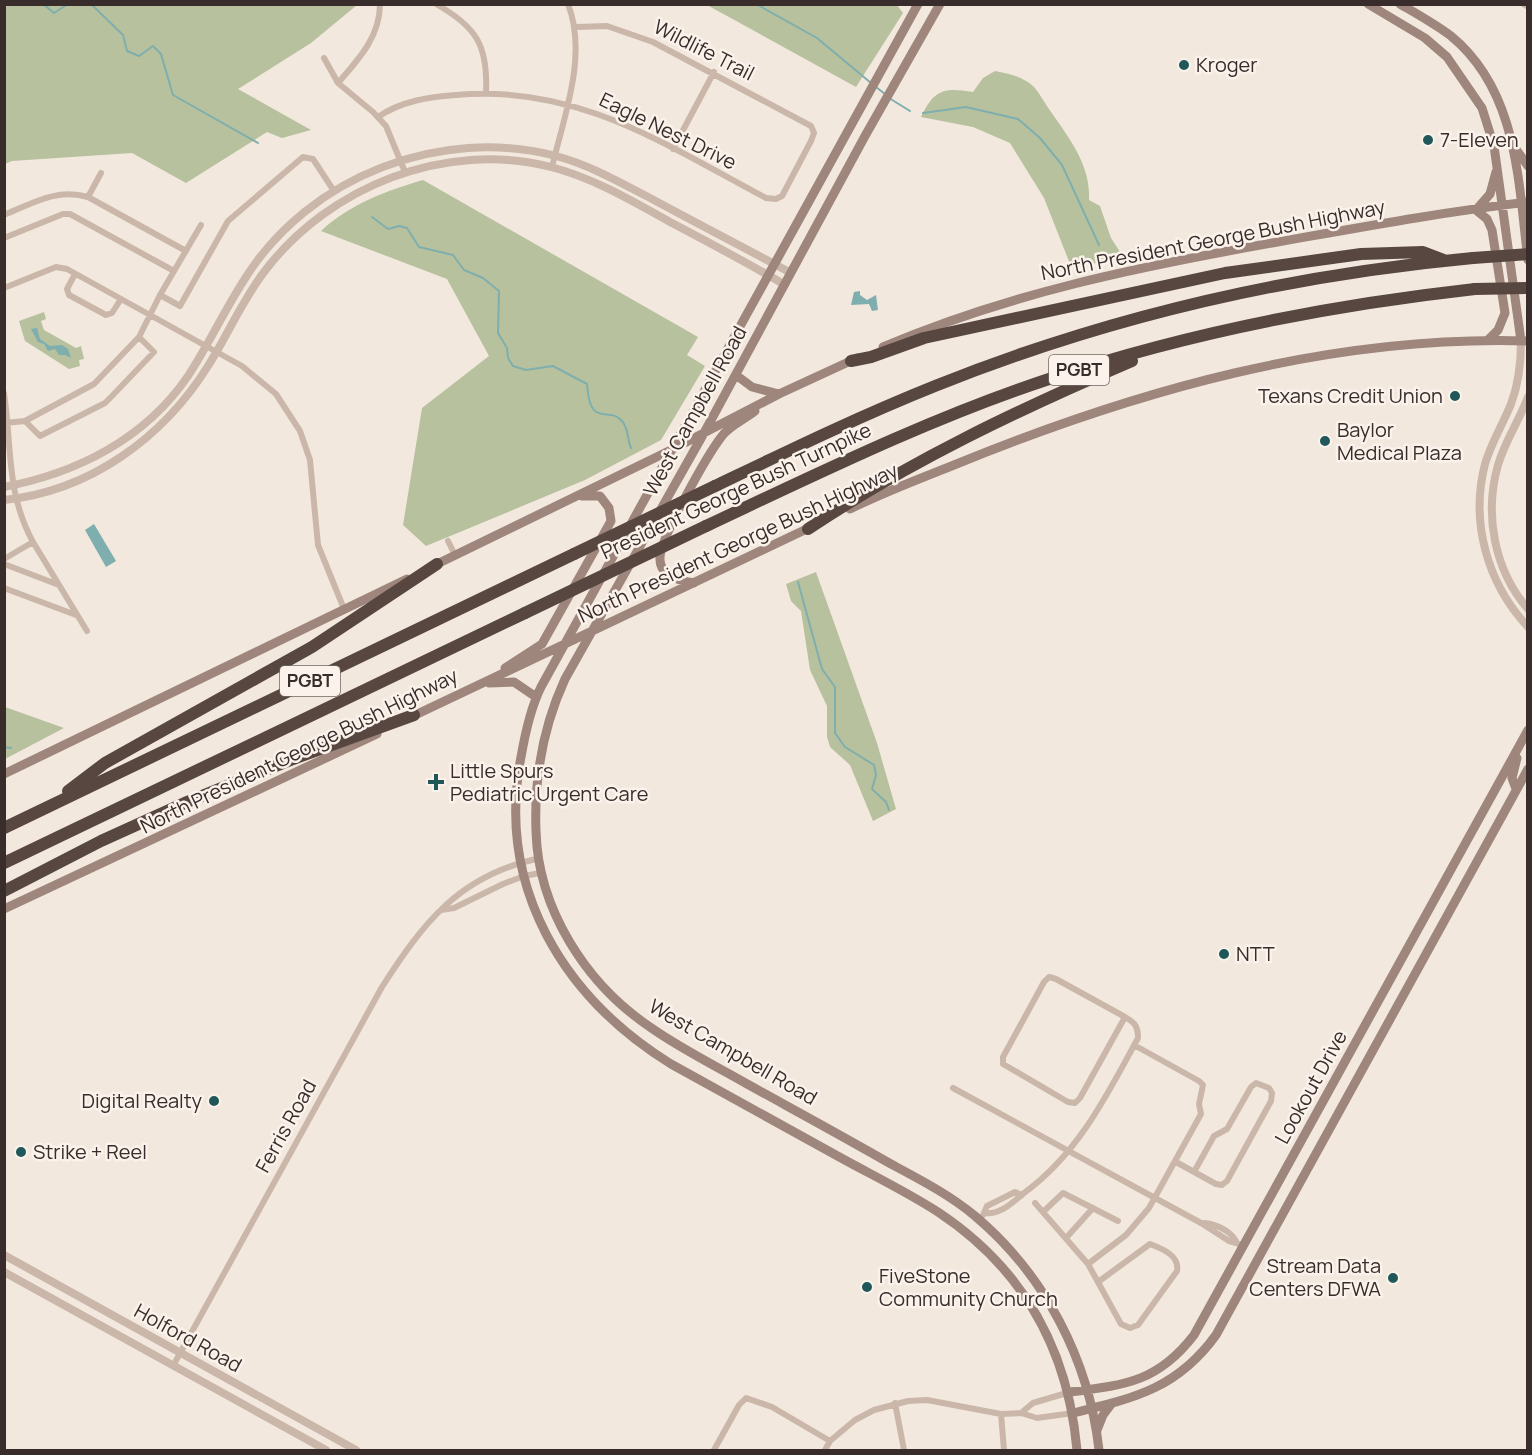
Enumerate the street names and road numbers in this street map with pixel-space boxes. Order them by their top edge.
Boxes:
street label: Wildlife Trail [649,13,759,86]
street label: Eagle Nest Drive [595,86,741,175]
street label: North President George Bush Highway [1039,193,1388,286]
street label: West Campbell Road [637,321,752,500]
road number: PGBT [1049,355,1109,385]
street label: President George Bush Turnpike [596,416,875,565]
street label: North President George Bush Highway [573,456,903,629]
street label: North President George Bush Highway [136,661,462,839]
road number: PGBT [280,666,340,696]
street label: West Campbell Road [644,992,822,1111]
street label: Lookout Drive [1268,1025,1353,1148]
street label: Ferris Road [249,1074,322,1177]
street label: Holford Road [130,1297,247,1378]

